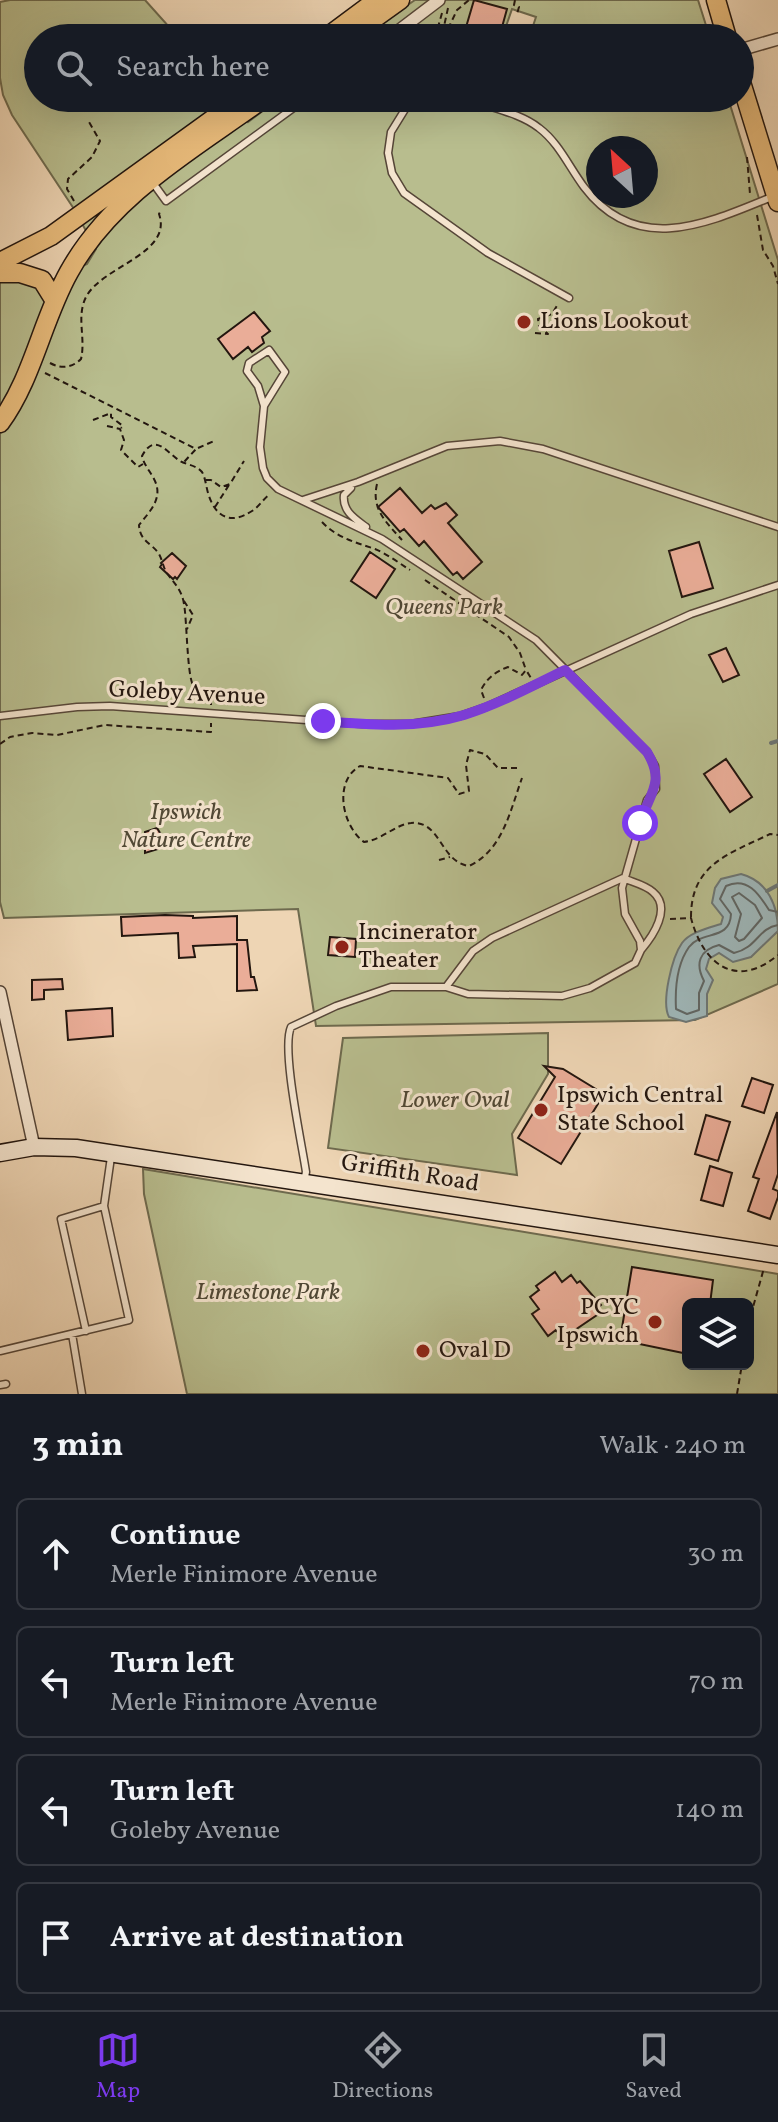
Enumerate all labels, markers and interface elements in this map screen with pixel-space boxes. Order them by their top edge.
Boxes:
search box [24,24,754,112]
icon: search [52,46,96,90]
text: Search here [116,47,270,89]
north arrow [586,136,658,208]
place label: Lions Lookout [540,305,689,339]
marker: Lions Lookout [515,313,533,331]
park label: Queens Park [385,591,503,625]
street label: Goleby Avenue [108,673,266,715]
route end [305,703,341,739]
park label: Ipswich Nature Centre [121,796,251,858]
route start [622,805,658,841]
place label: Incinerator Theater [358,916,477,978]
marker: Incinerator Theater [333,938,351,956]
place label: Ipswich Central State School [557,1079,723,1141]
park label: Lower Oval [401,1084,509,1118]
marker: Ipswich Central State School [532,1101,550,1119]
street label: Griffith Road [339,1146,481,1202]
park label: Limestone Park [196,1276,340,1310]
place label: PCYC Ipswich [557,1291,639,1353]
map controls [682,1298,754,1370]
button: layers [682,1298,754,1370]
marker: PCYC Ipswich [646,1313,664,1331]
place label: Oval D [439,1334,511,1368]
marker: Oval D [414,1342,432,1360]
text: 3 min [32,1423,123,1470]
text: Walk · 240 m [599,1428,746,1464]
text: Continue [110,1515,241,1557]
icon: ahead [34,1532,78,1576]
text: 30 m [687,1536,744,1572]
text: Merle Finimore Avenue [110,1557,378,1593]
text: Turn left [110,1643,234,1685]
icon: left [34,1660,78,1704]
text: 70 m [689,1664,744,1700]
text: Merle Finimore Avenue [110,1685,378,1721]
text: Turn left [110,1771,234,1813]
icon: left [34,1788,78,1832]
text: 140 m [675,1792,744,1828]
text: Goleby Avenue [110,1813,280,1849]
icon: arrive [34,1916,78,1960]
text: Arrive at destination [110,1917,404,1959]
tab: Map [96,2028,140,2107]
tab: Directions [332,2028,433,2107]
tab: Saved [625,2028,682,2107]

